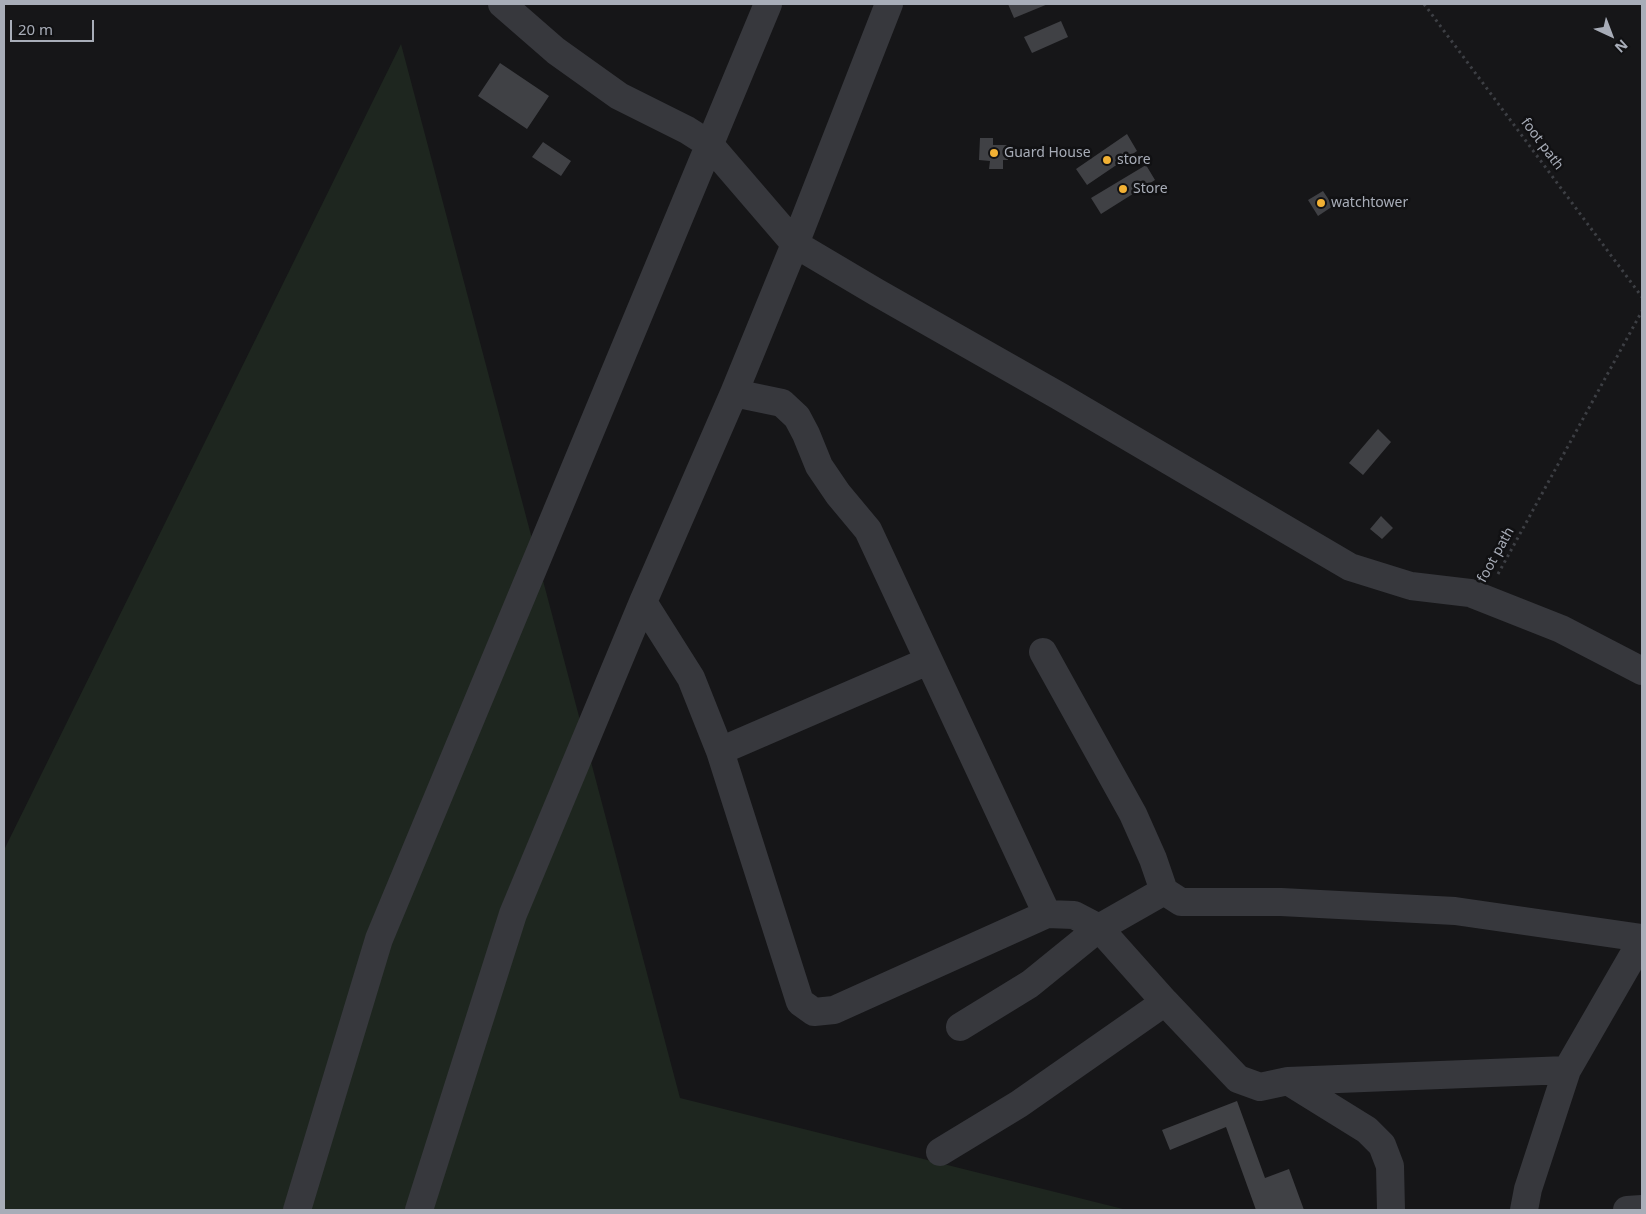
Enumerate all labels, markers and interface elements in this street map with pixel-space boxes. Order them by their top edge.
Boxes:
scale bar [12,10,96,42]
north arrow [1586,10,1636,60]
text: 20 m [18,19,53,39]
text: N [1611,35,1632,57]
street label: foot path [1517,115,1567,173]
place label: Guard House [1004,145,1091,161]
marker: Guard House [988,147,1000,159]
place label: store [1117,152,1151,168]
marker: store [1101,154,1113,166]
place label: Store [1133,181,1168,197]
marker: Store [1117,183,1129,195]
place label: watchtower [1331,195,1408,211]
marker: watchtower [1315,197,1327,209]
street label: foot path [1474,524,1518,586]

